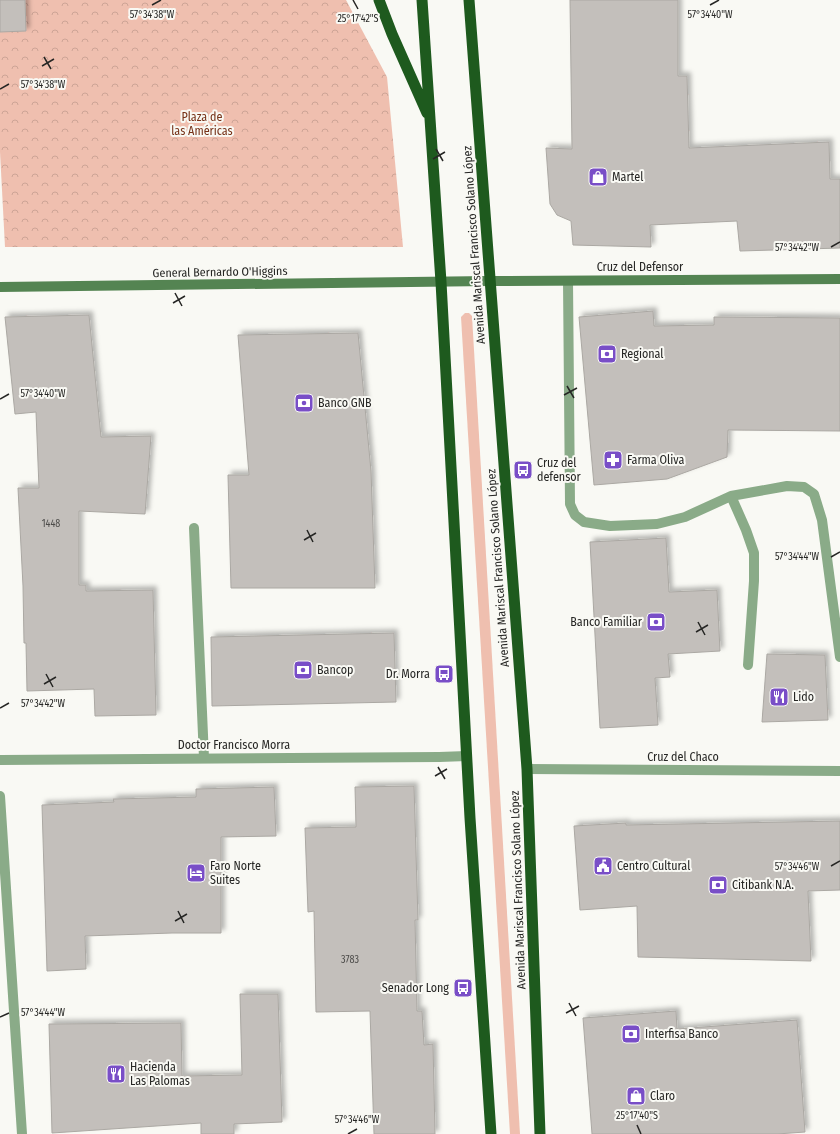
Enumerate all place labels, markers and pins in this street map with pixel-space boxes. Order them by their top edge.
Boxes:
shop icon: Martel [587,166,609,188]
place label: Martel [612,170,643,184]
bank icon: Regional [596,343,618,365]
place label: Regional [621,347,664,361]
bank icon: Banco GNB [293,392,315,414]
place label: Banco GNB [318,396,372,410]
pharmacy icon: Farma Oliva [602,449,624,471]
place label: Farma Oliva [627,453,684,467]
place label: Cruz del defensor [537,456,582,484]
bus stop icon: Cruz del defensor [512,459,534,481]
bank icon: Banco Familiar [645,611,667,633]
place label: Banco Familiar [570,615,643,629]
bank icon: Bancop [292,659,314,681]
place label: Bancop [317,663,353,677]
bus stop icon: Dr. Morra [433,663,455,685]
place label: Dr. Morra [386,667,430,681]
restaurant icon: Lido [768,686,790,708]
place label: Lido [793,690,814,704]
public building icon: Centro Cultural [592,855,614,877]
place label: Faro Norte Suites [210,859,261,887]
place label: Centro Cultural [617,859,690,873]
hotel icon: Faro Norte Suites [185,862,207,884]
bank icon: Citibank N.A. [707,874,729,896]
place label: Citibank N.A. [732,878,794,892]
bus stop icon: Senador Long [452,977,474,999]
place label: Senador Long [382,981,449,995]
bank icon: Interfisa Banco [620,1023,642,1045]
place label: Interfisa Banco [645,1027,718,1041]
place label: Hacienda Las Palomas [130,1060,190,1088]
restaurant icon: Hacienda Las Palomas [105,1063,127,1085]
shop icon: Claro [625,1085,647,1107]
place label: Claro [650,1089,675,1103]

